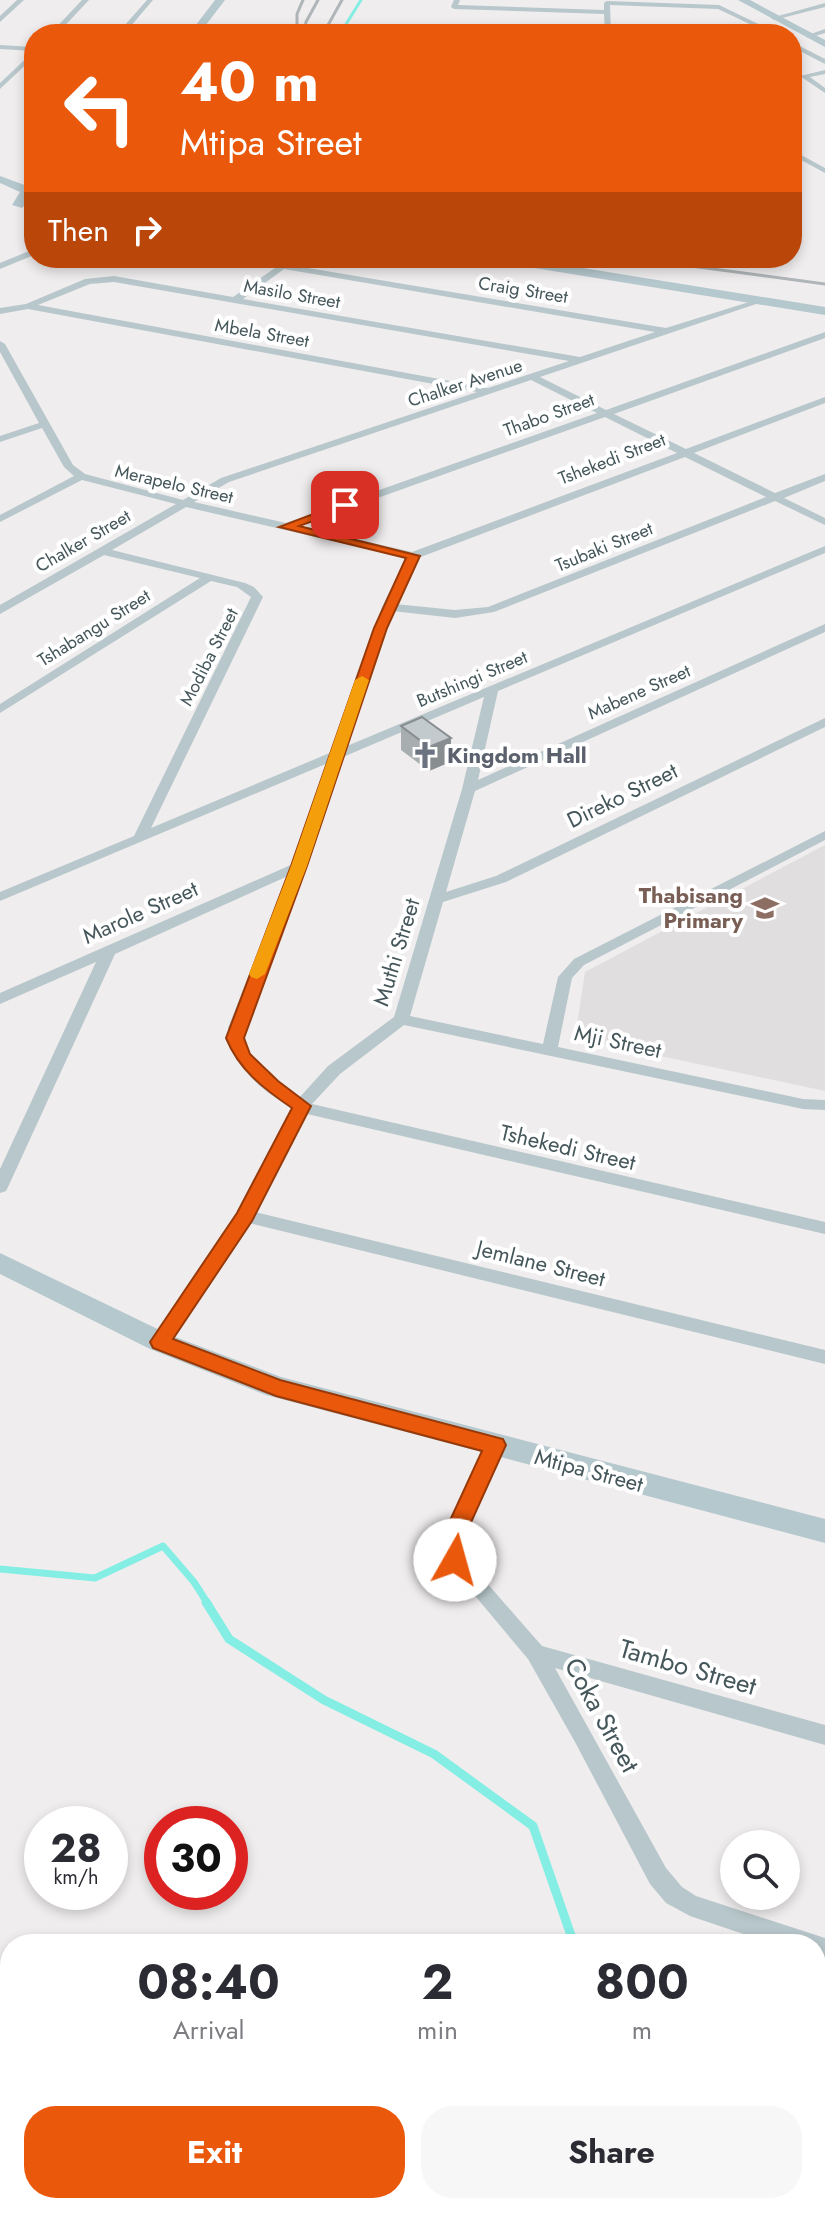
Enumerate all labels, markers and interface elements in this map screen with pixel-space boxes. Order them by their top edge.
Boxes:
text: 40 m [180,41,319,122]
icon: left [48,56,152,160]
text: Mtipa Street [180,116,362,168]
icon: right [125,208,169,252]
text: Then [48,209,109,252]
street label: Craig Street [476,270,570,310]
street label: Masilo Street [242,273,343,315]
street label: Mbela Street [213,312,312,354]
street label: Chalker Avenue [404,352,526,414]
street label: Thabo Street [500,386,599,443]
street label: Tshekedi Street [555,426,670,491]
street label: Merapelo Street [112,458,236,510]
pin [311,471,379,539]
icon: arrive [323,483,367,527]
street label: Chalker Street [31,503,136,579]
street label: Tsubaki Street [551,515,657,578]
street label: Tshabangu Street [33,583,156,673]
street label: Modiba Street [173,603,245,710]
street label: Butshingi Street [413,644,532,714]
street label: Mabene Street [584,658,695,726]
place label: Kingdom Hall [447,739,587,771]
church icon: Kingdom Hall [410,740,440,770]
street label: Direko Street [561,754,683,836]
street label: Marole Street [77,872,203,952]
place label: Thabisang Primary [639,879,744,936]
school or university icon: Thabisang Primary [750,893,780,923]
street label: Muthi Street [364,894,428,1010]
street label: Mji Street [572,1016,665,1066]
street label: Tshekedi Street [497,1116,639,1178]
street label: Jemlane Street [470,1231,609,1295]
street label: Mtipa Street [531,1440,647,1500]
position arrow [413,1518,497,1602]
street label: Tambo Street [615,1629,762,1705]
street label: Coka Street [555,1651,649,1780]
speed limit sign: 30 [144,1806,248,1910]
text: 28 [50,1819,102,1877]
map controls [720,1830,800,1910]
button: search [720,1830,800,1910]
text: km/h [53,1863,99,1892]
text: 08:40 [137,1948,280,2017]
text: 2 [422,1948,453,2017]
text: 800 [595,1948,689,2017]
text: Arrival [173,2011,244,2049]
text: min [417,2011,458,2049]
text: m [632,2011,652,2049]
button: Exit [24,2106,405,2198]
button: Share [421,2106,802,2198]

